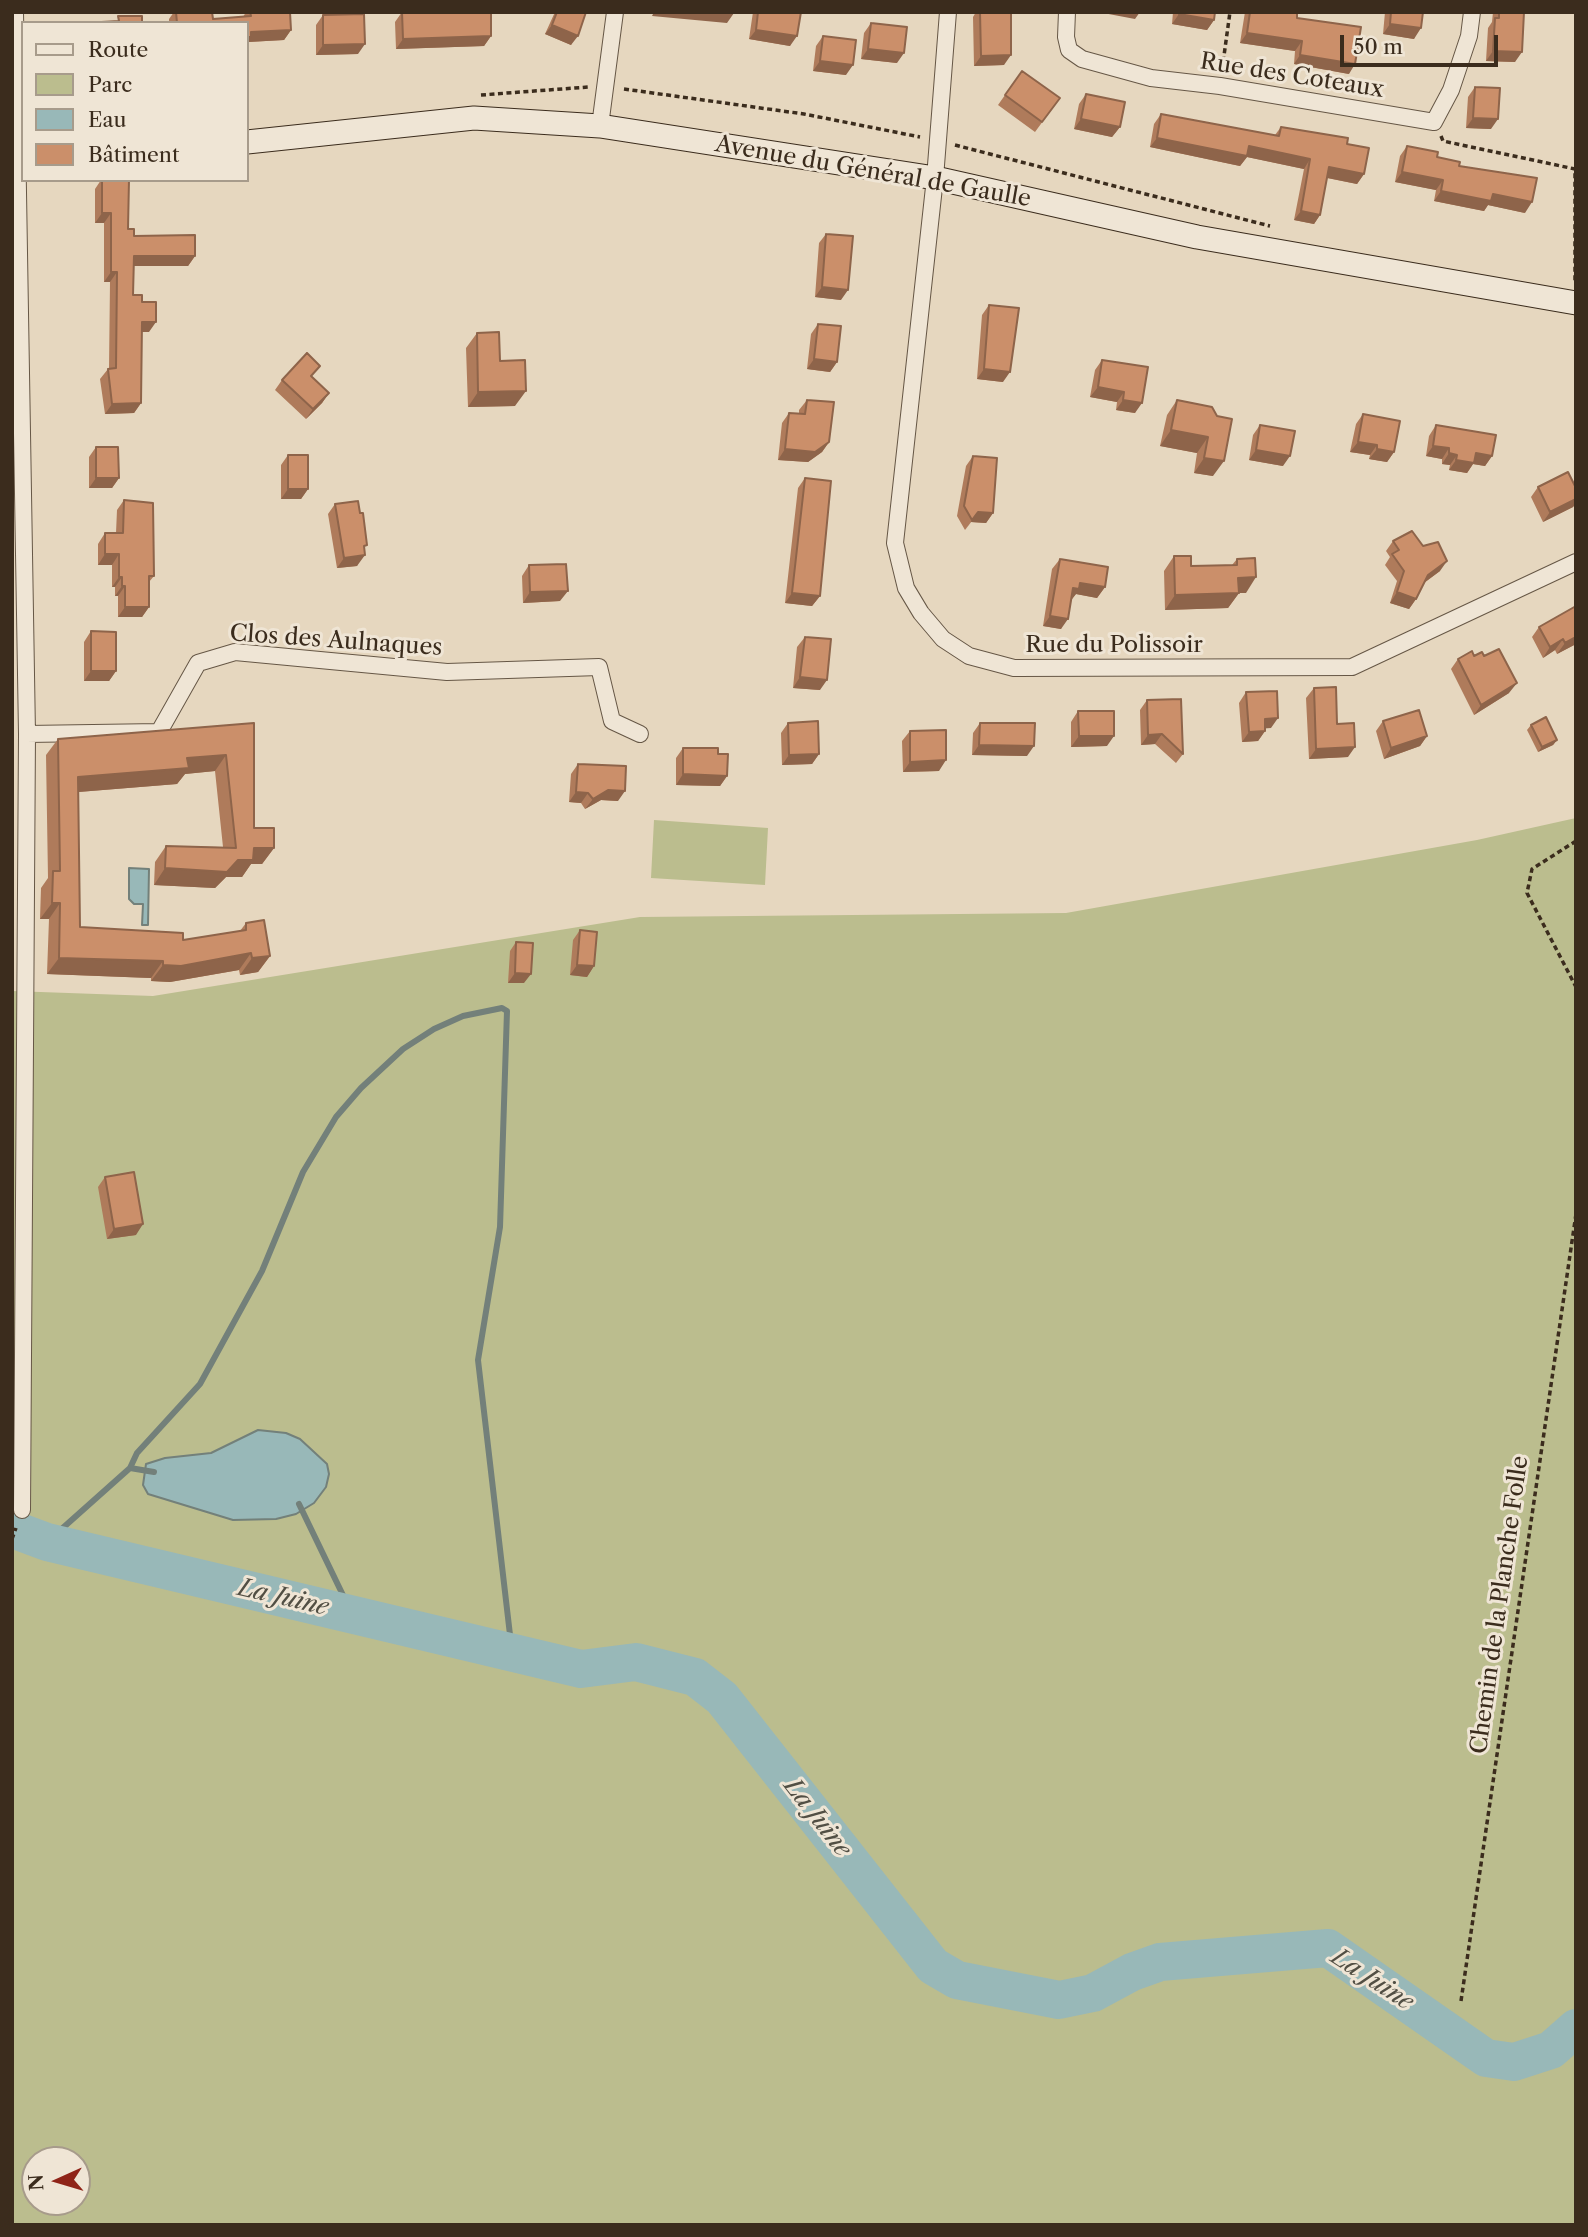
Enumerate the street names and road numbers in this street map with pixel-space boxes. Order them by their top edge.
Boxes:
street label: Rue des Coteaux [1198,48,1386,104]
street label: Avenue du Général de Gaulle [713,131,1033,213]
street label: Clos des Aulnaques [229,620,443,662]
street label: Rue du Polissoir [1025,631,1203,659]
street label: Chemin de la Planche Folle [1465,1454,1535,1756]

